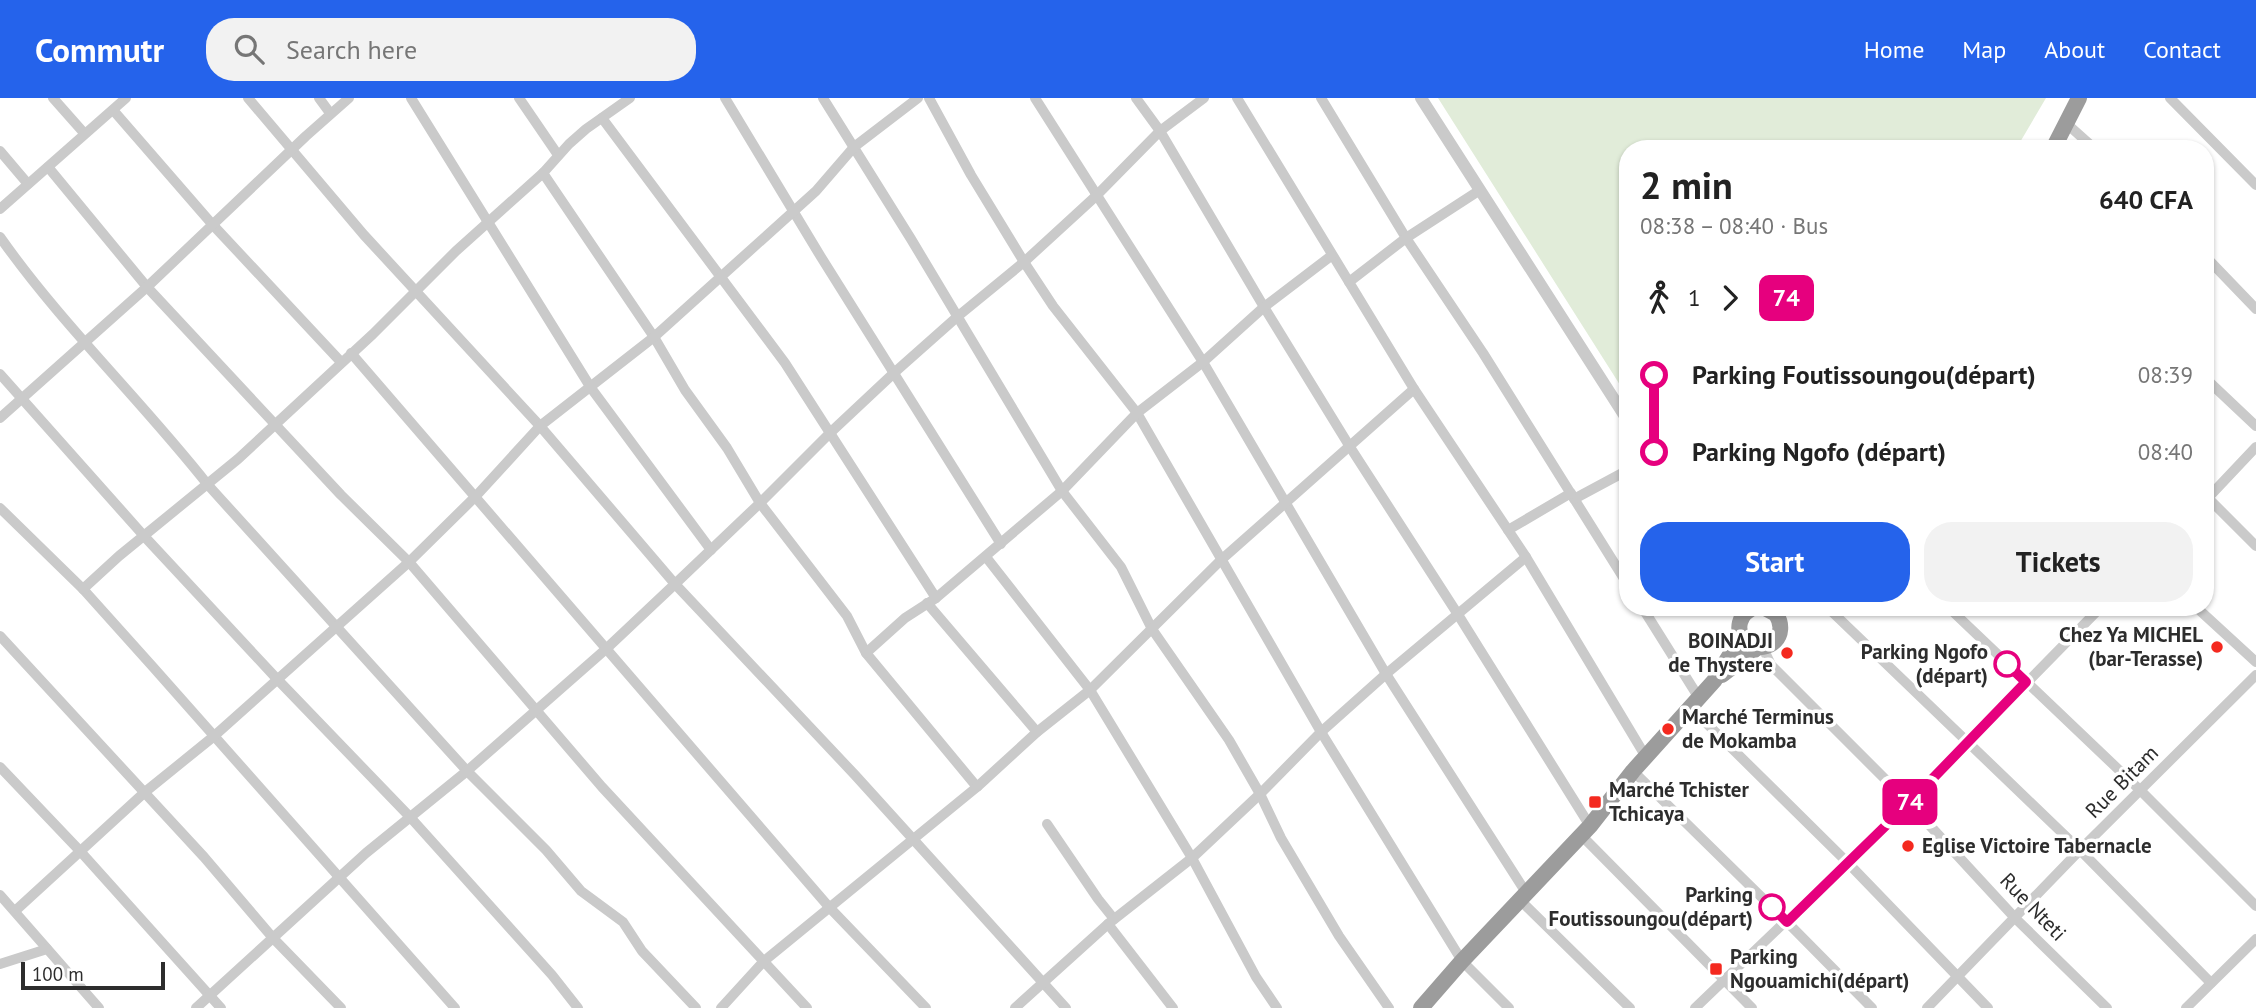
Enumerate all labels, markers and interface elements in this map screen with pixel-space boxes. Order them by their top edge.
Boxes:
search box [206,18,696,81]
text: Commutr [35,28,164,71]
icon: search [230,30,268,68]
text: Search here [286,33,417,66]
text: Home [1864,34,1924,65]
text: Map [1962,34,2006,65]
text: About [2044,34,2105,65]
text: Contact [2143,34,2221,65]
text: 2 min [1640,160,1733,209]
text: 640 CFA [2099,183,2193,216]
text: 08:38 – 08:40 · Bus [1640,211,1828,240]
icon: walk [1640,279,1678,317]
icon: forward [1711,279,1749,317]
text: 74 [1773,282,1800,313]
text: 1 [1688,283,1701,312]
text: Parking Foutissoungou(départ) [1692,358,2036,391]
text: 08:39 [2138,360,2193,389]
text: Parking Ngofo (départ) [1692,435,1946,468]
text: 08:40 [2138,437,2193,466]
button: Start [1640,522,1910,602]
button: Tickets [1924,522,2193,602]
place label: Chez Ya MICHEL (bar-Terasse) [2059,621,2203,672]
place label: BOINADJI de Thystere [1668,627,1773,678]
place label: Parking Ngofo (départ) [1861,638,1988,689]
marker: Chez Ya MICHEL (bar-Terasse) [2209,639,2225,655]
marker: BOINADJI de Thystere [1779,645,1795,661]
marker: Parking Ngofo (départ) [1994,651,2020,677]
place label: Marché Terminus de Mokamba [1682,703,1834,754]
marker: Marché Terminus de Mokamba [1660,721,1676,737]
street label: Rue Bitam [2079,739,2164,824]
place label: Marché Tchister Tchicaya [1609,776,1750,827]
line badge: 74 [1878,779,1941,825]
text: 74 [1896,786,1924,817]
marker: Marché Tchister Tchicaya [1587,794,1603,810]
place label: Eglise Victoire Tabernacle [1922,832,2152,859]
marker: Eglise Victoire Tabernacle [1900,838,1916,854]
street label: Rue Nteti [1994,867,2072,946]
place label: Parking Foutissoungou(départ) [1549,881,1753,932]
marker: Parking Foutissoungou(départ) [1759,894,1785,920]
place label: Parking Ngouamichi(départ) [1730,943,1909,994]
scale bar [21,959,164,991]
marker: Parking Ngouamichi(départ) [1708,961,1724,977]
text: 100 m [32,962,84,986]

